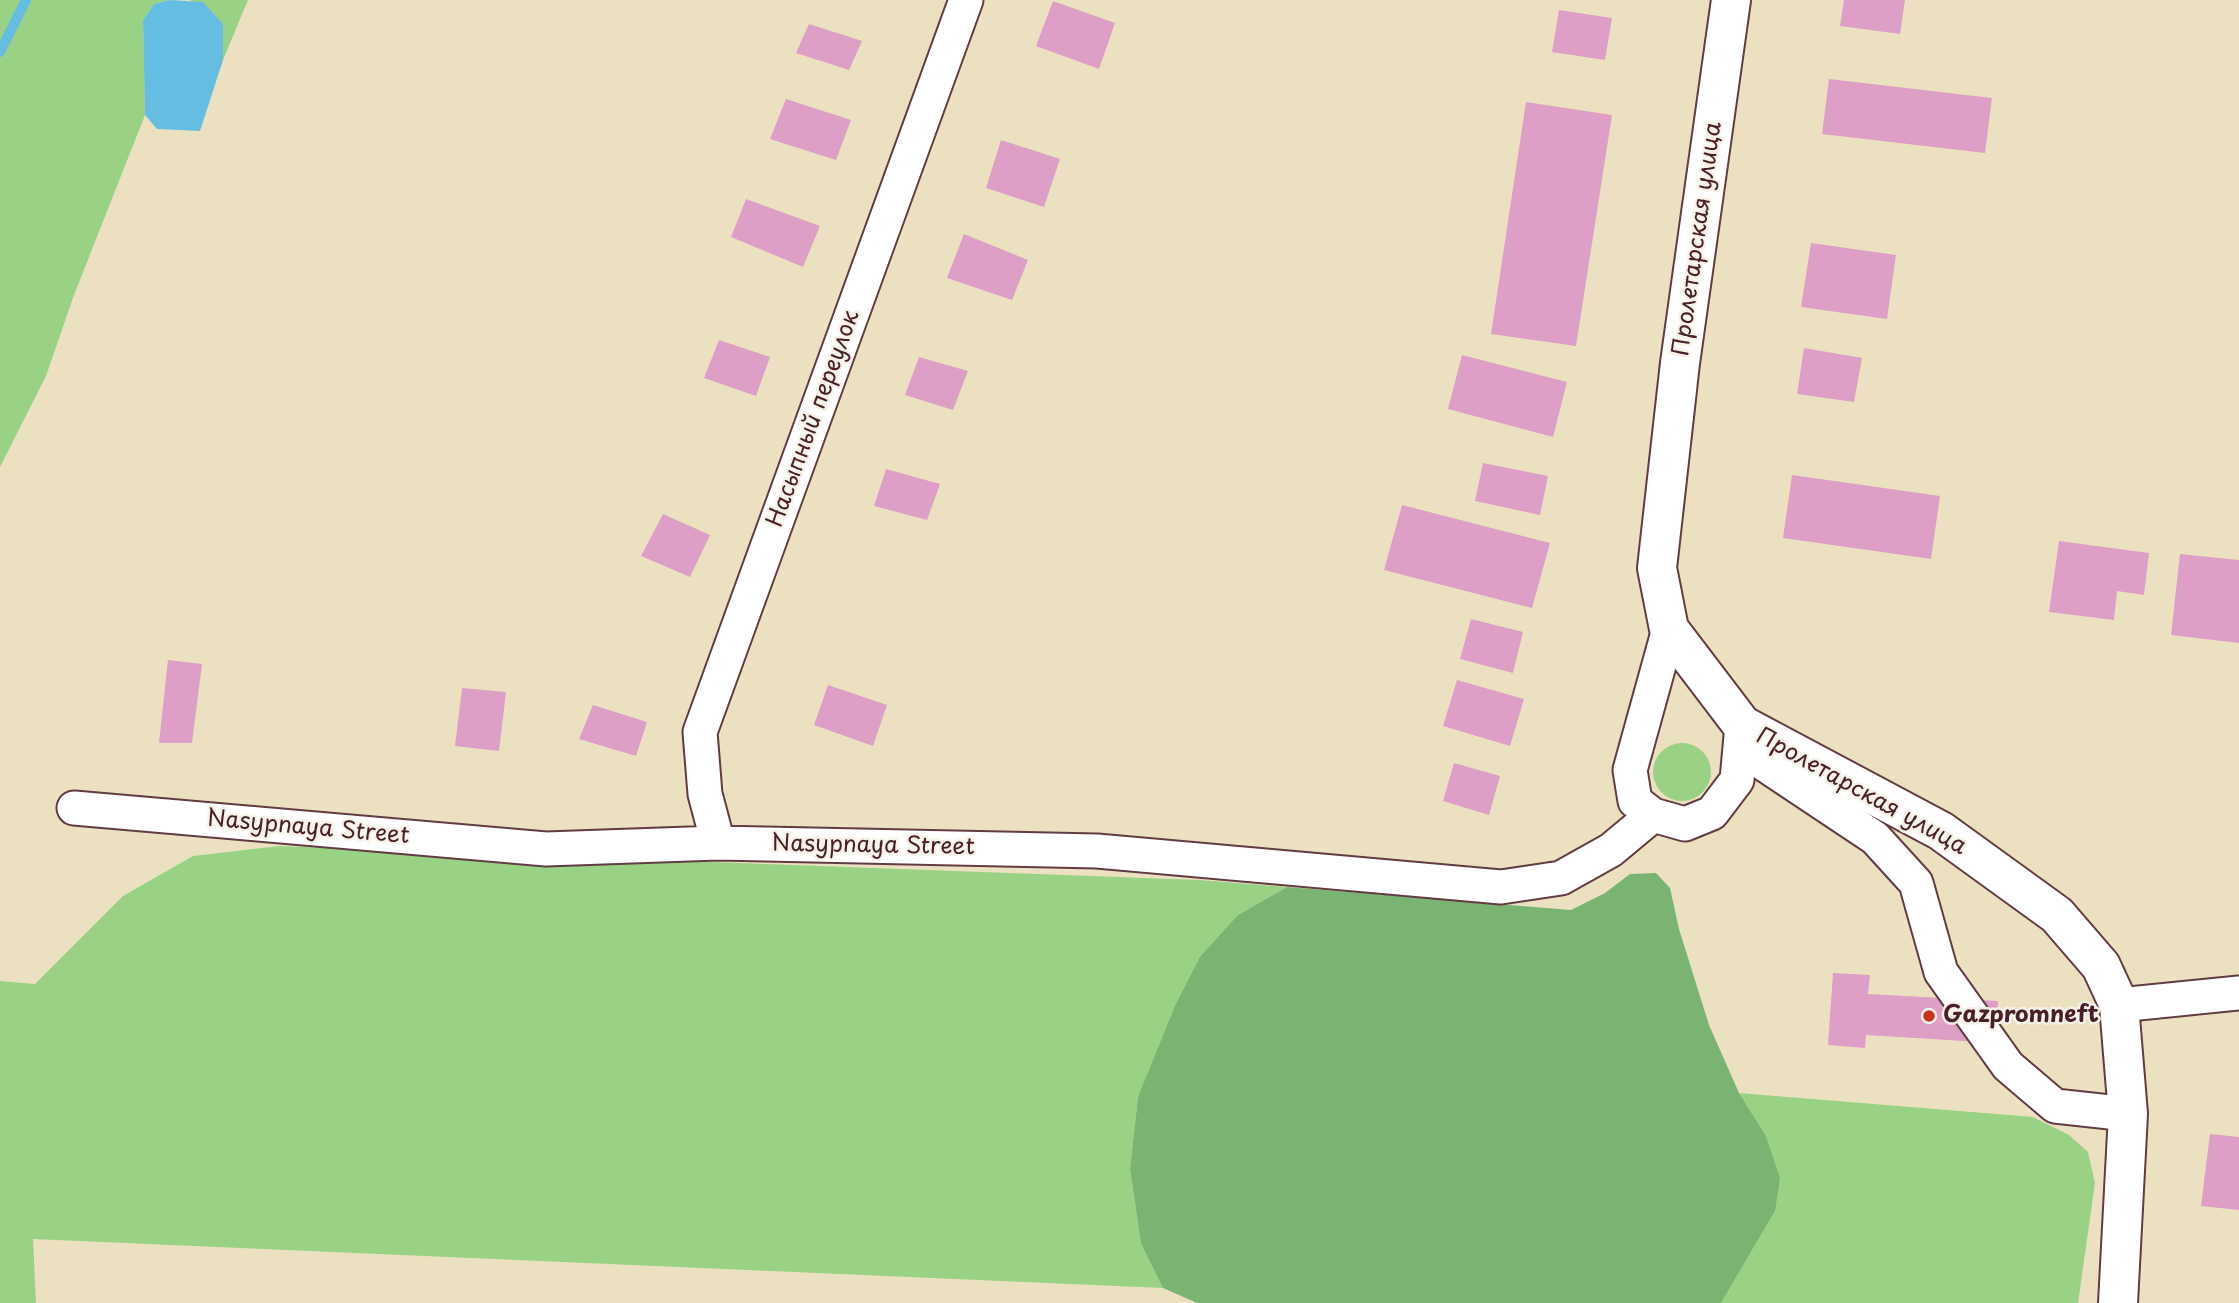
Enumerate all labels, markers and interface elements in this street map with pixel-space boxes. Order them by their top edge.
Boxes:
street label: Пролетарская улица [1668,120,1728,358]
street label: Насыпный переулок [762,307,866,531]
street label: Пролетарская улица [1751,723,1971,861]
street label: Nasypnaya Street [206,805,410,851]
street label: Nasypnaya Street [771,830,975,862]
place label: Gazpromneft [1943,1002,2099,1030]
marker: Gazpromneft [1921,1008,1937,1024]

